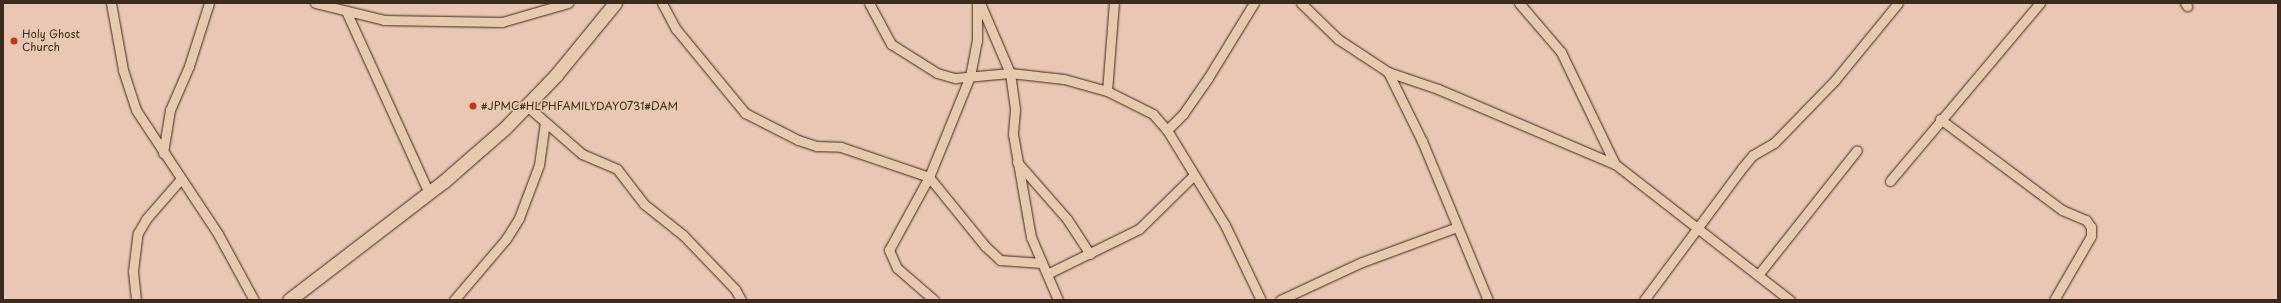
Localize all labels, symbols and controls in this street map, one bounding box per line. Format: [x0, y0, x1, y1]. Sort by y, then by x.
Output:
place label: Holy Ghost Church [22, 28, 80, 54]
marker: Holy Ghost Church [9, 36, 19, 46]
place label: #JPMC#HLPHFAMILYDAY0731#DAM [481, 99, 678, 113]
marker: #JPMC#HLPHFAMILYDAY0731#DAM [468, 101, 478, 111]

